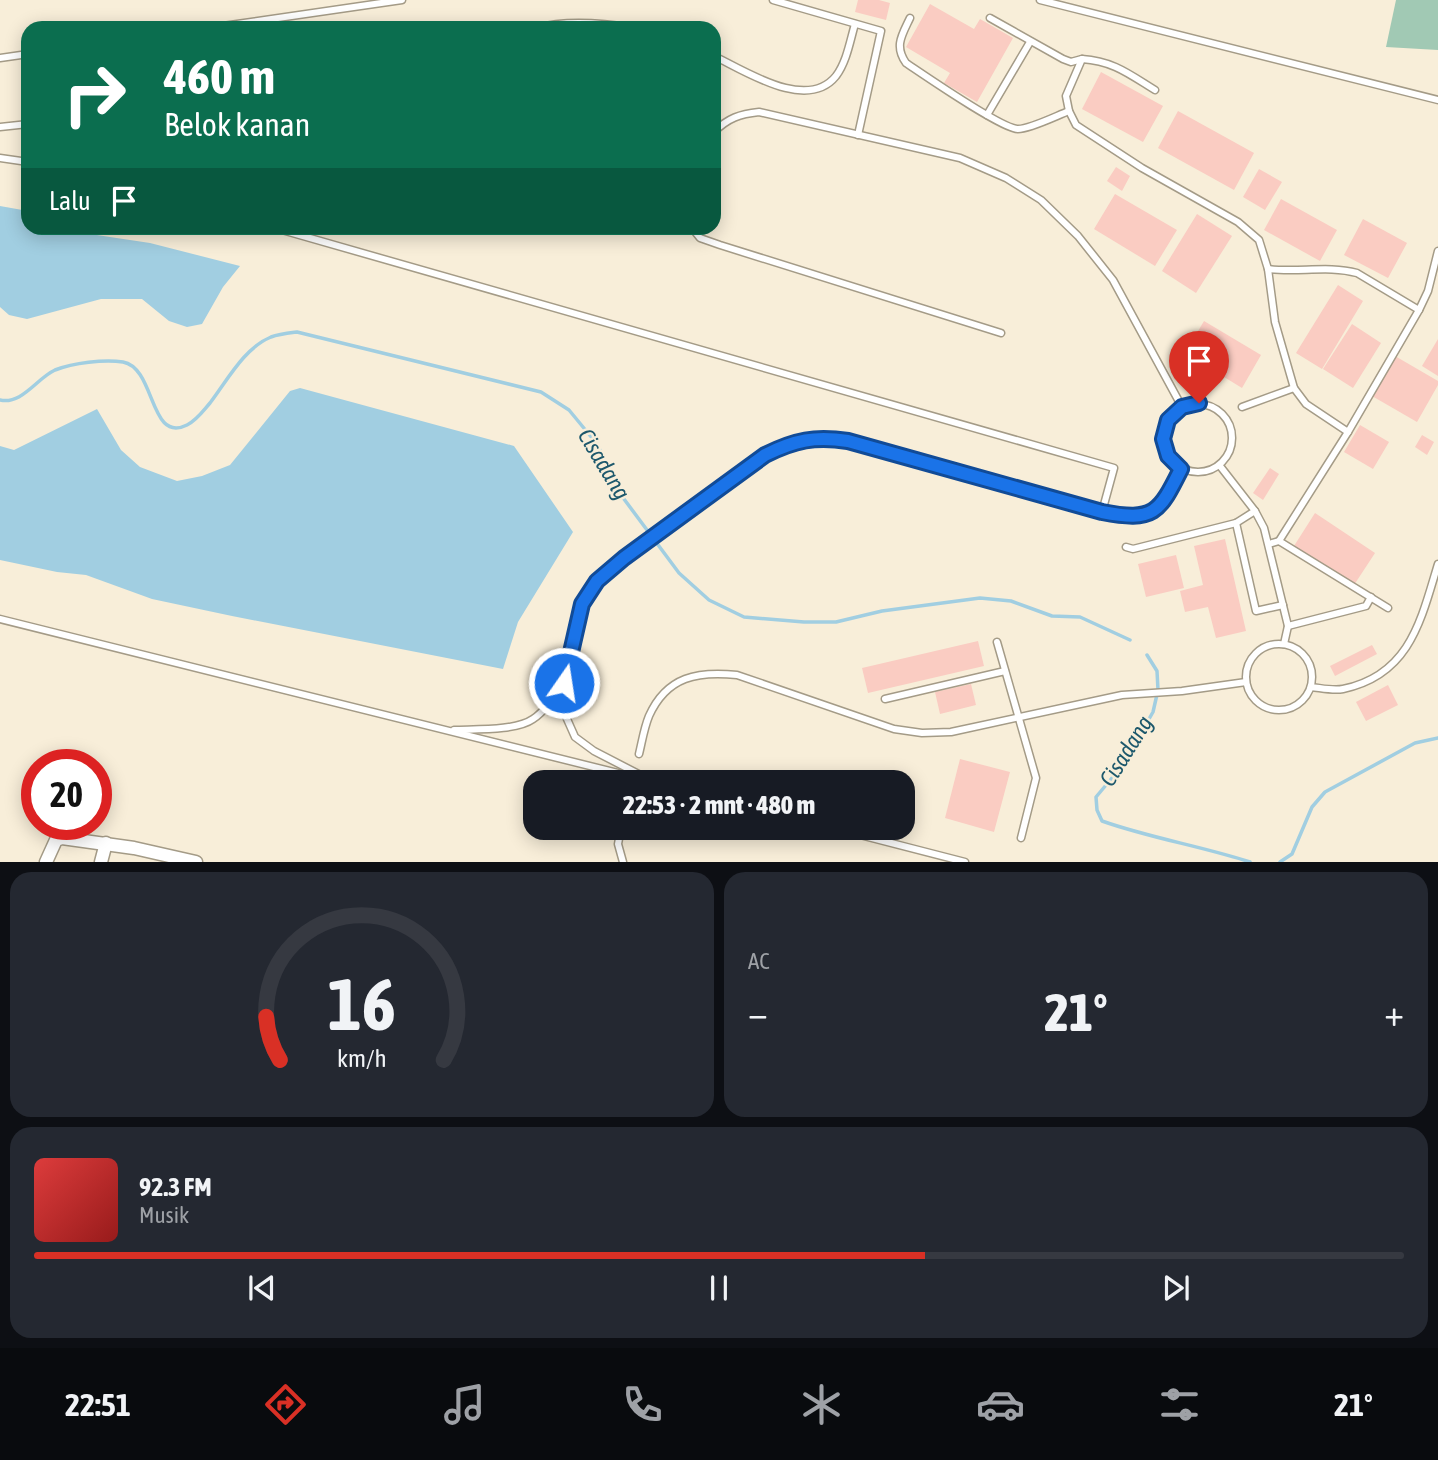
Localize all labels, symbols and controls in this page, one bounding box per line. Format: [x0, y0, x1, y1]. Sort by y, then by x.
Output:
text: 460 m [164, 48, 275, 104]
icon: right [49, 49, 140, 140]
text: Belok kanan [164, 106, 310, 143]
icon: arrive [105, 182, 143, 220]
text: Lalu [49, 186, 91, 216]
pin [1169, 331, 1229, 403]
icon: arrive [1180, 342, 1218, 380]
water label: Cisadang [573, 424, 635, 504]
position arrow [527, 646, 601, 720]
water label: Cisadang [1094, 711, 1158, 791]
speed limit sign: 20 [21, 749, 112, 840]
text: 22:53 · 2 mnt · 480 m [623, 790, 815, 820]
text: AC [748, 948, 770, 974]
text: 16 [328, 963, 396, 1046]
text: 21° [1044, 982, 1108, 1042]
text: − [748, 991, 768, 1034]
text: + [1384, 991, 1404, 1034]
text: km/h [337, 1044, 387, 1072]
text: 92.3 FM [139, 1172, 212, 1202]
text: Musik [139, 1202, 189, 1228]
icon: previous [243, 1269, 281, 1307]
icon: pause [700, 1269, 738, 1307]
icon: next [1157, 1269, 1195, 1307]
icon: directions [261, 1380, 310, 1429]
icon: music [440, 1380, 489, 1429]
icon: phone [618, 1380, 667, 1429]
icon: climate [797, 1380, 846, 1429]
icon: car [976, 1380, 1025, 1429]
icon: filters [1155, 1380, 1204, 1429]
text: 22:51 [65, 1386, 131, 1423]
text: 21° [1334, 1386, 1373, 1423]

